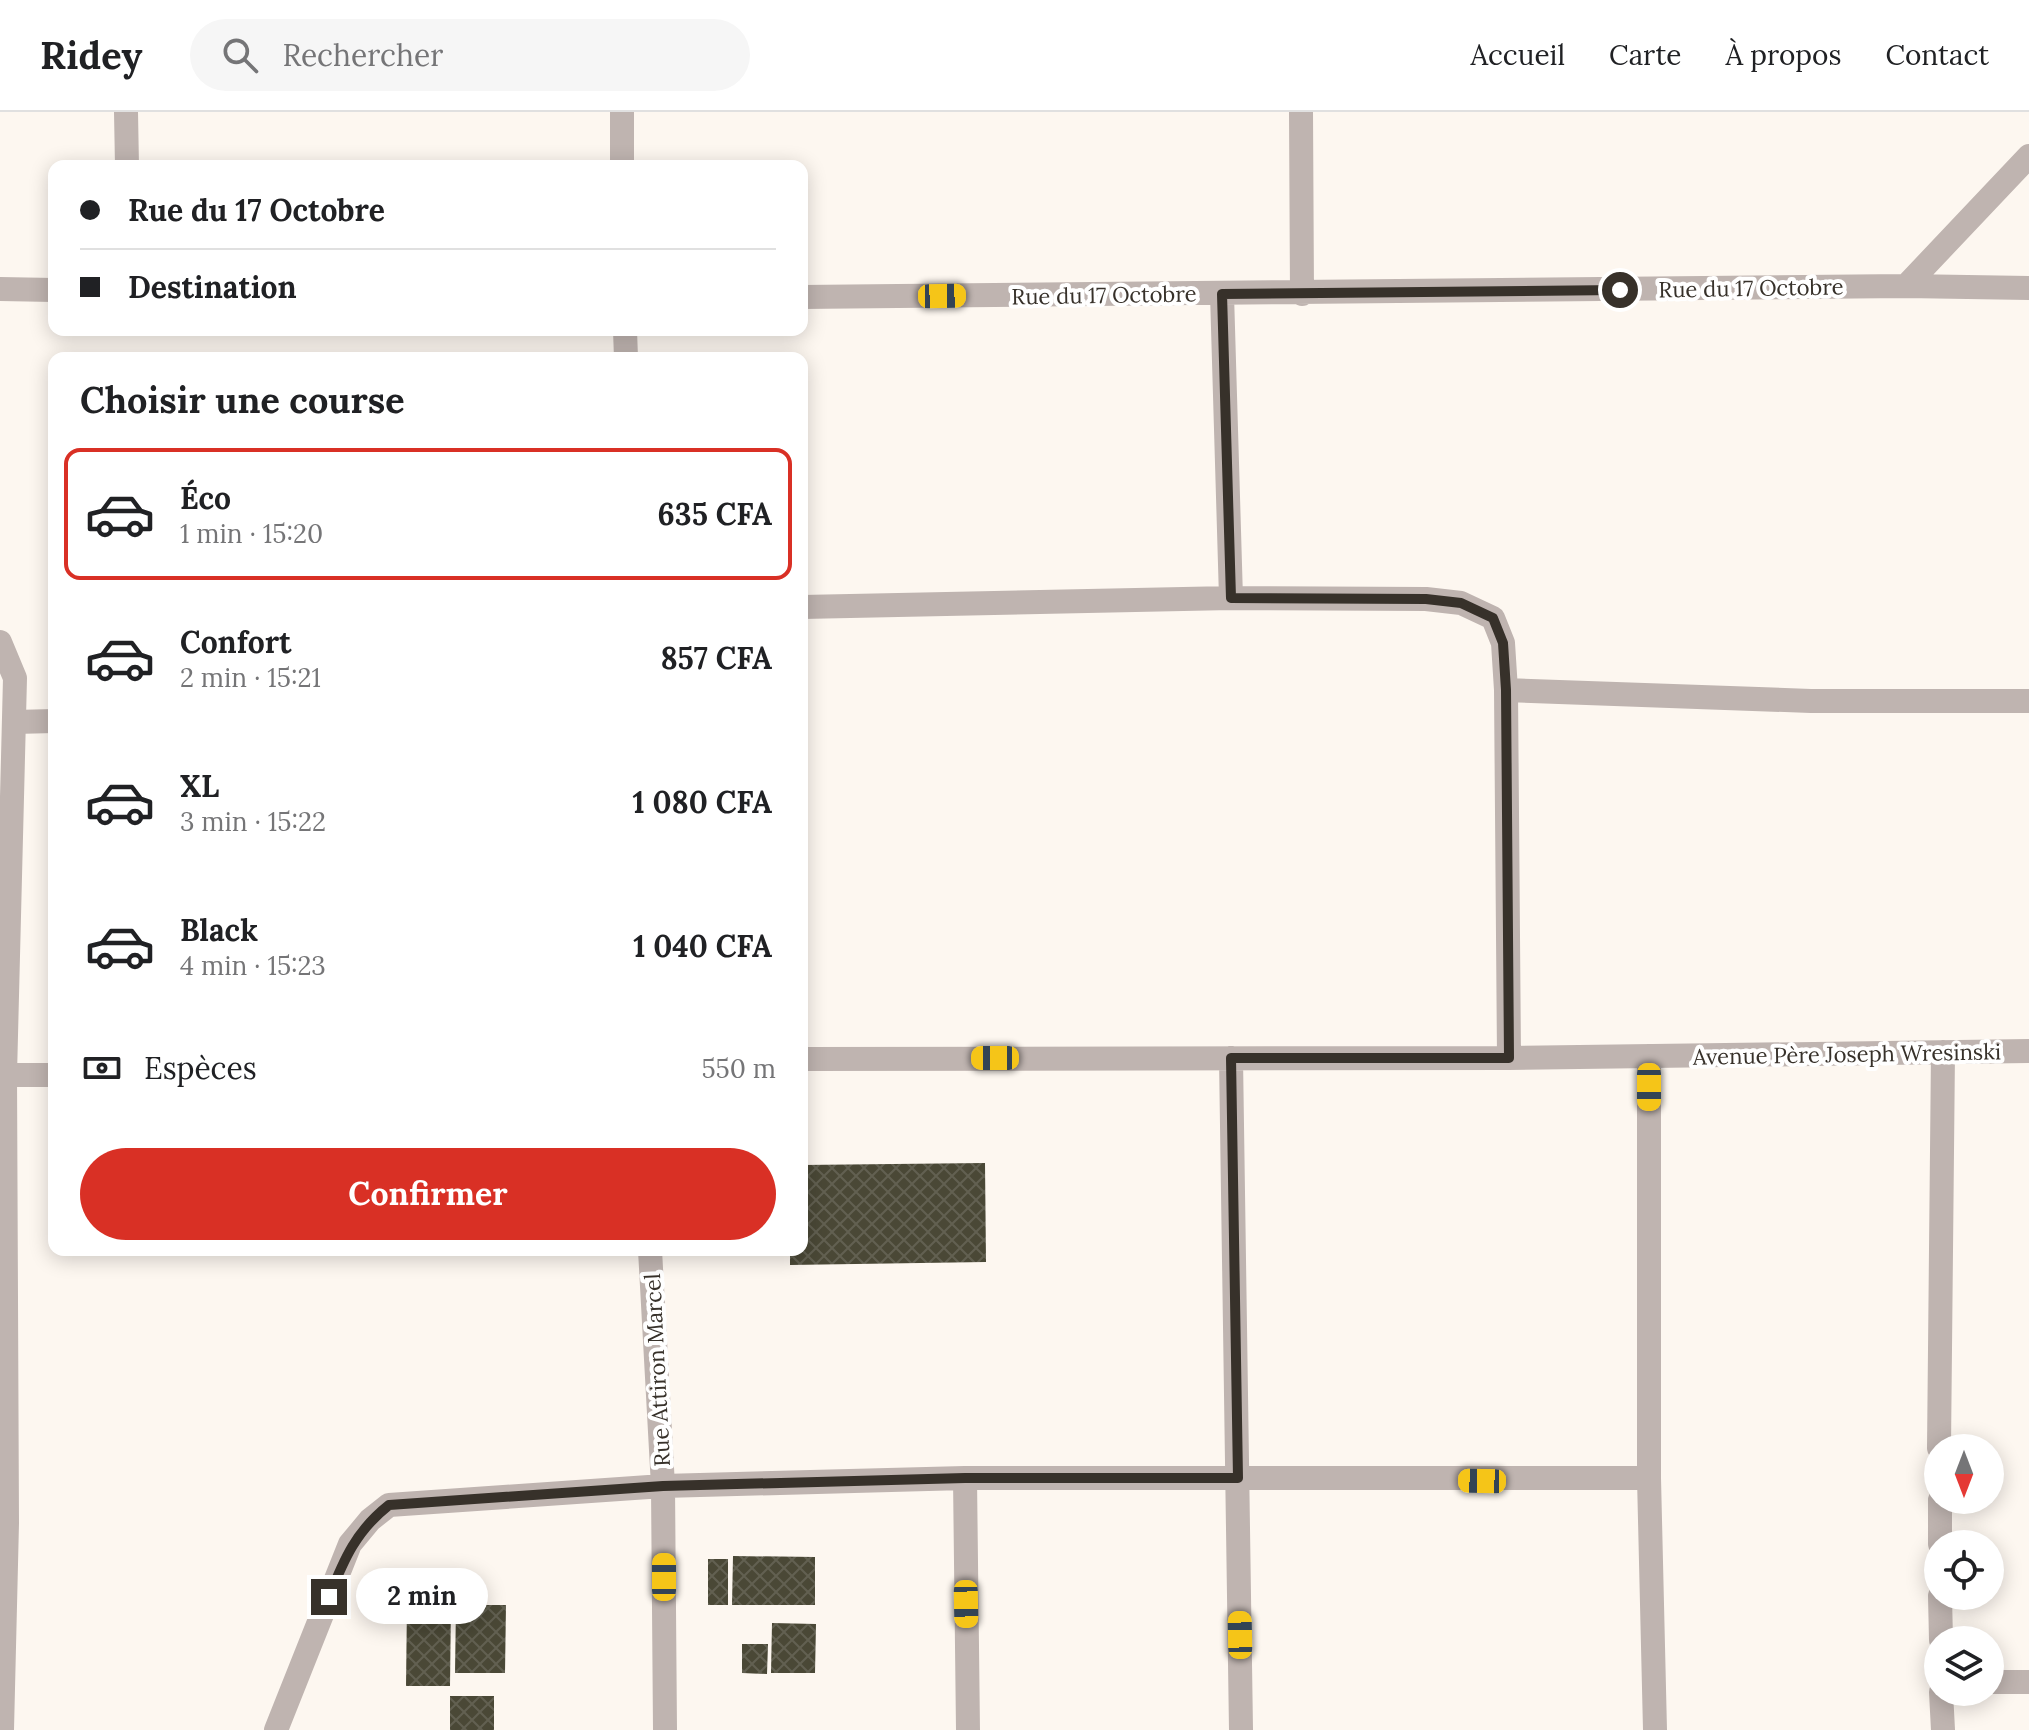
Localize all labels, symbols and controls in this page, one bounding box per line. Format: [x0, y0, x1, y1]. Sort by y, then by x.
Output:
search box [190, 19, 750, 91]
text: Ridey [40, 31, 142, 79]
icon: search [218, 33, 262, 77]
text: Rechercher [282, 36, 443, 74]
text: Accueil [1471, 37, 1565, 73]
text: Carte [1609, 37, 1681, 73]
text: À propos [1725, 37, 1841, 73]
text: Contact [1885, 37, 1989, 73]
text: Rue du 17 Octobre [128, 191, 385, 229]
text: Destination [128, 268, 297, 306]
route start [1602, 272, 1638, 308]
street label: Rue du 17 Octobre [1658, 272, 1844, 304]
street label: Rue du 17 Octobre [1011, 279, 1197, 311]
car [918, 284, 966, 308]
text: Choisir une course [80, 377, 405, 423]
icon: car [84, 478, 156, 550]
text: Éco [180, 479, 231, 517]
text: 635 CFA [658, 495, 772, 533]
text: 1 min · 15:20 [180, 517, 323, 550]
icon: car [84, 622, 156, 694]
text: Confort [180, 623, 291, 661]
text: 857 CFA [660, 639, 772, 677]
text: 2 min · 15:21 [180, 661, 321, 694]
icon: car [84, 766, 156, 838]
text: XL [180, 767, 219, 805]
text: 1 080 CFA [632, 783, 772, 821]
text: 3 min · 15:22 [180, 805, 326, 838]
icon: car [84, 910, 156, 982]
text: Black [180, 911, 258, 949]
text: 1 040 CFA [633, 927, 772, 965]
text: 4 min · 15:23 [180, 949, 326, 982]
street label: Avenue Père Joseph Wresinski [1692, 1037, 2001, 1071]
icon: cash [80, 1046, 124, 1090]
car [971, 1046, 1019, 1070]
text: Espèces [144, 1049, 257, 1087]
text: 550 m [701, 1052, 776, 1085]
car [1637, 1063, 1661, 1111]
button: Confirmer [80, 1148, 776, 1240]
street label: Rue Attiron Marcel [638, 1273, 676, 1467]
north arrow [1924, 1434, 2004, 1514]
map controls [1924, 1434, 2004, 1706]
car [1458, 1469, 1506, 1493]
button: locate [1924, 1530, 2004, 1610]
car [652, 1553, 676, 1601]
callout: 2 min [357, 1569, 489, 1625]
route end [311, 1579, 347, 1615]
text: 2 min [387, 1579, 457, 1612]
car [954, 1580, 978, 1628]
car [1228, 1611, 1252, 1659]
button: layers [1924, 1626, 2004, 1706]

